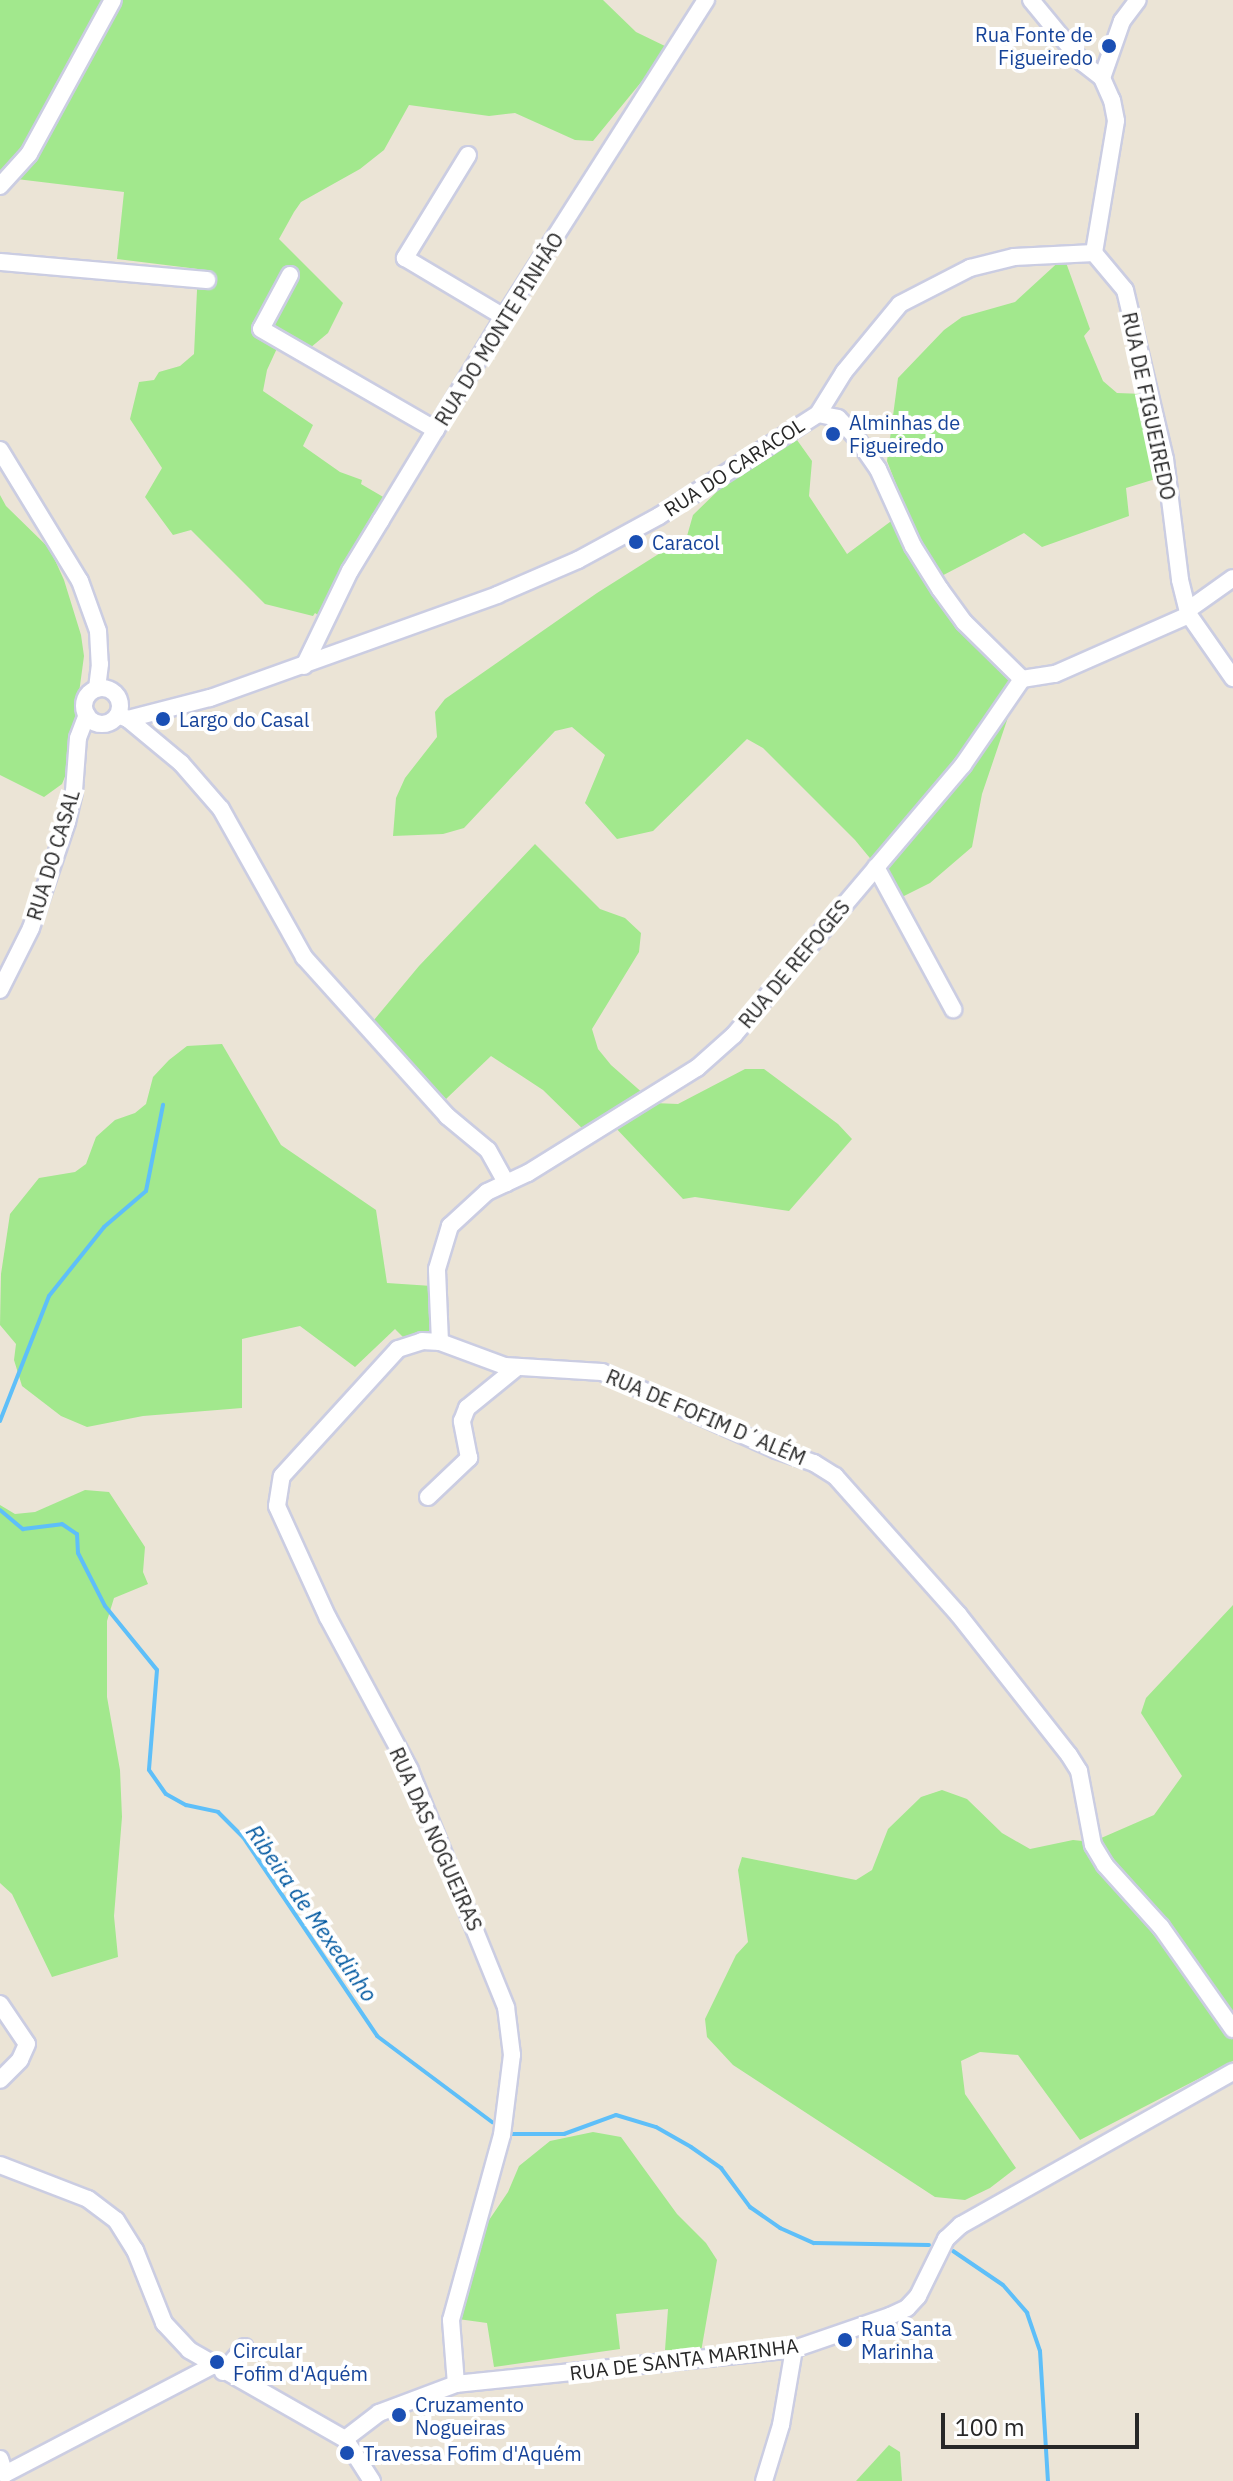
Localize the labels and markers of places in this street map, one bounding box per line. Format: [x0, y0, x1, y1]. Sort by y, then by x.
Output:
place label: Rua Fonte de Figueiredo [975, 22, 1093, 69]
marker: Rua Fonte de Figueiredo [1100, 37, 1118, 55]
place label: Alminhas de Figueiredo [849, 410, 960, 457]
marker: Alminhas de Figueiredo [824, 425, 842, 443]
place label: Caracol [652, 530, 720, 554]
marker: Caracol [627, 533, 645, 551]
place label: Largo do Casal [179, 707, 309, 731]
marker: Largo do Casal [154, 710, 172, 728]
place label: Rua Santa Marinha [861, 2316, 952, 2363]
marker: Rua Santa Marinha [836, 2331, 854, 2349]
place label: Circular Fofim d'Aquém [233, 2338, 368, 2385]
marker: Circular Fofim d'Aquém [208, 2353, 226, 2371]
place label: Cruzamento Nogueiras [415, 2392, 524, 2439]
marker: Cruzamento Nogueiras [390, 2406, 408, 2424]
place label: Travessa Fofim d'Aquém [363, 2441, 582, 2465]
marker: Travessa Fofim d'Aquém [338, 2444, 356, 2462]

